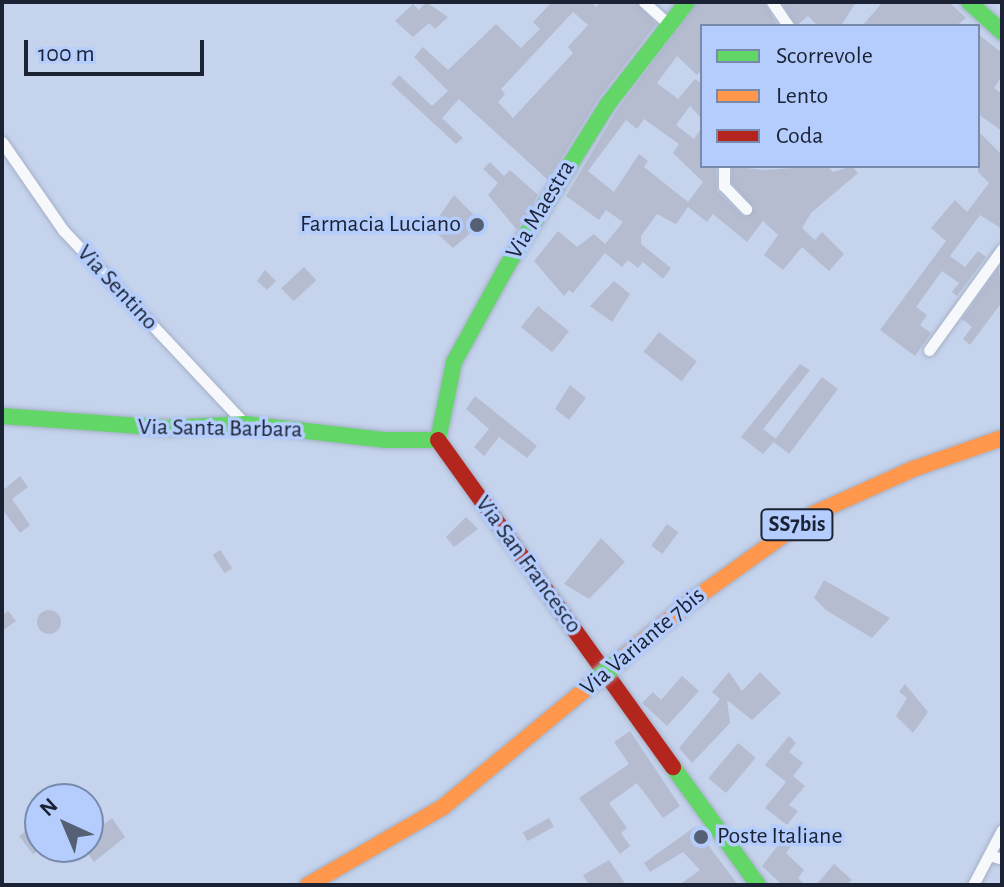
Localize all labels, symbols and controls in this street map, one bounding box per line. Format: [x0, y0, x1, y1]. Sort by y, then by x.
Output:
scale bar [28, 24, 208, 74]
legend [700, 24, 980, 168]
text: 100 m [38, 42, 95, 66]
text: Scorrevole [776, 44, 873, 68]
text: Lento [776, 84, 828, 108]
text: Coda [776, 124, 823, 148]
street label: Via Maestra [500, 155, 582, 265]
place label: Farmacia Luciano [300, 211, 461, 239]
marker: Farmacia Luciano [468, 216, 486, 234]
street label: Via Sentino [70, 239, 164, 337]
street label: Via Santa Barbara [138, 413, 302, 445]
street label: Via San Francesco [468, 491, 588, 639]
road number: SS7bis [759, 507, 835, 543]
street label: Via Variante 7bis [575, 582, 711, 702]
north arrow [24, 783, 104, 863]
text: N [36, 794, 62, 820]
place label: Poste Italiane [717, 823, 842, 851]
marker: Poste Italiane [692, 828, 710, 846]

